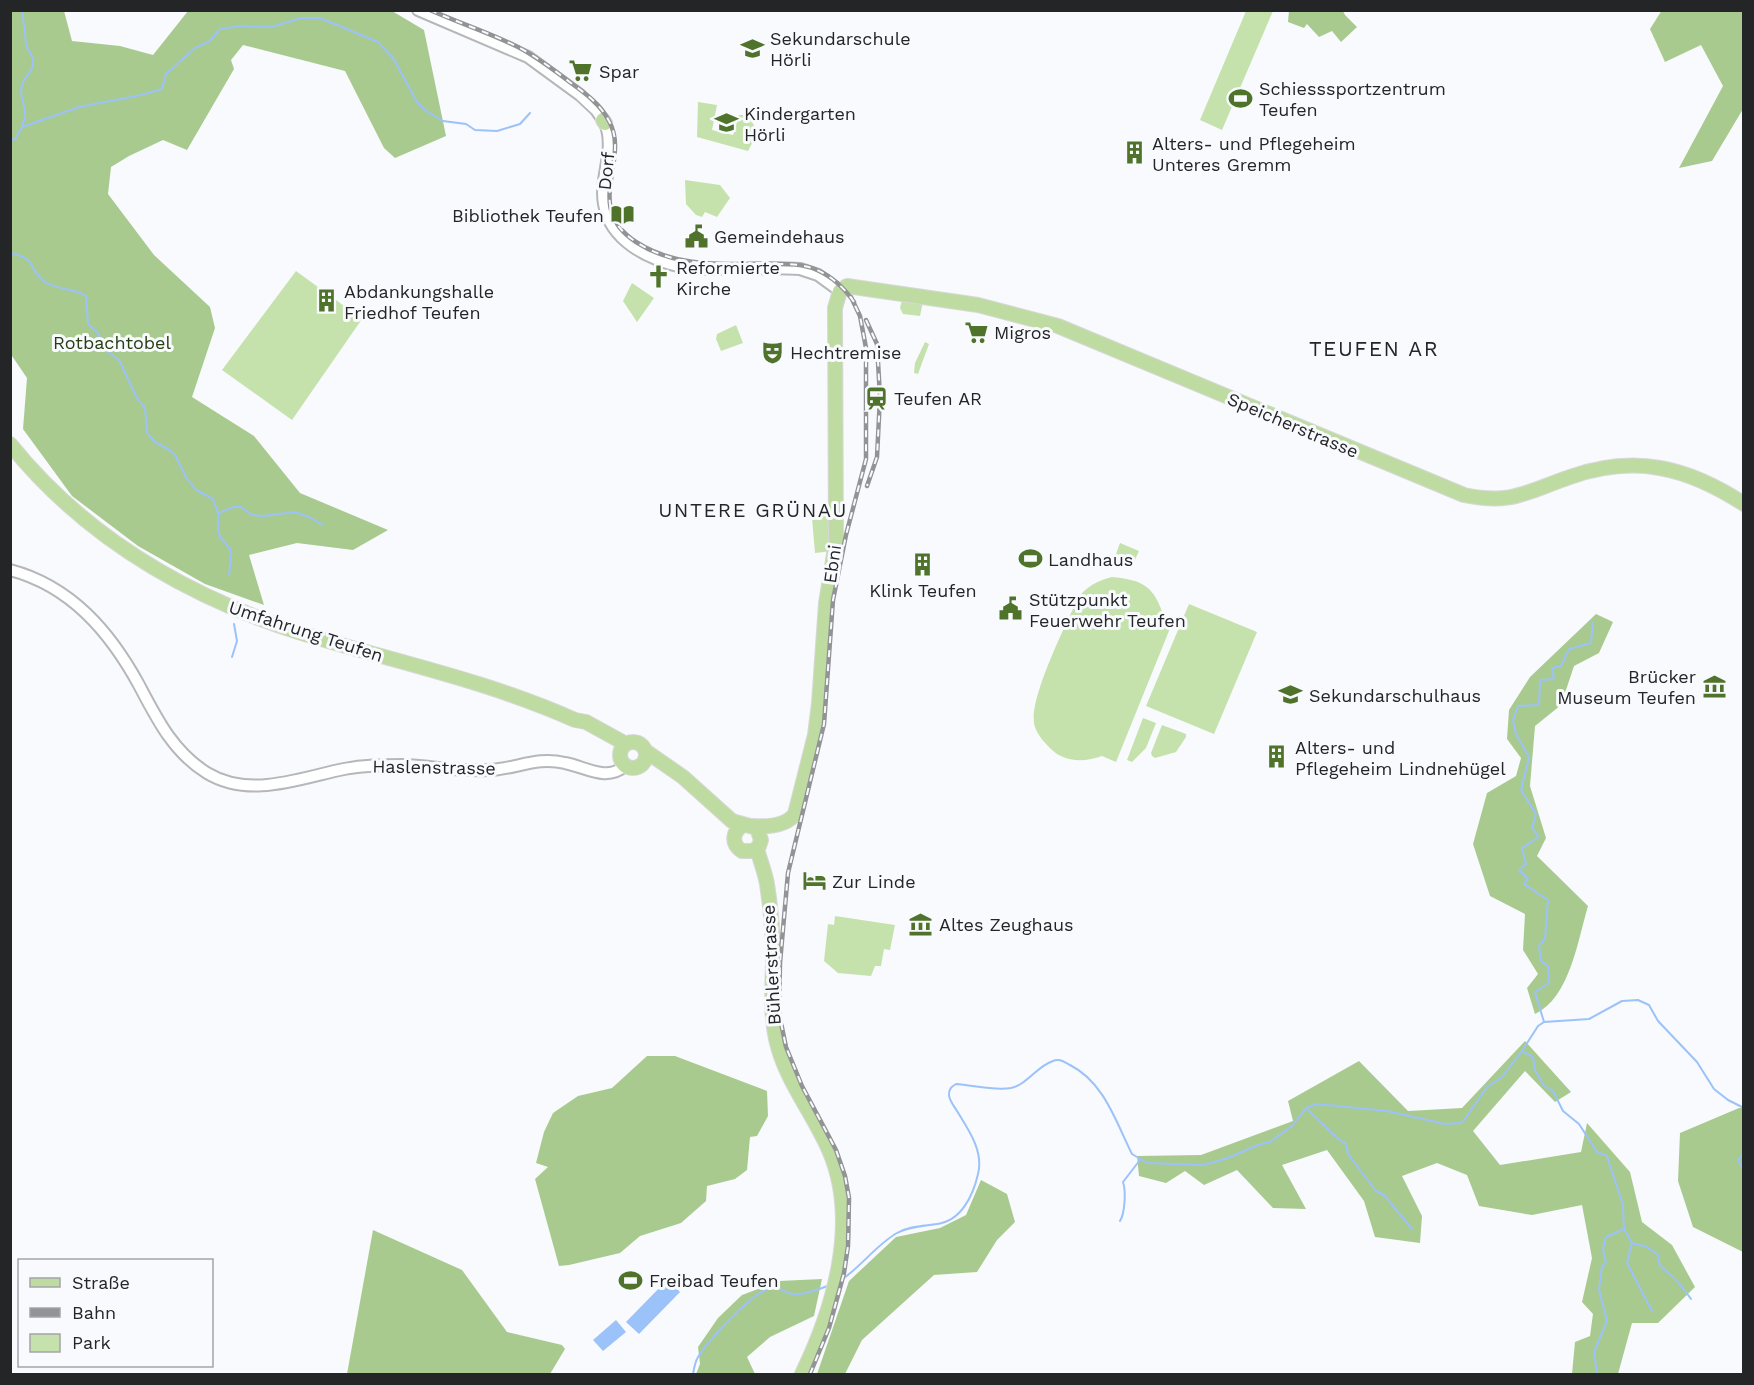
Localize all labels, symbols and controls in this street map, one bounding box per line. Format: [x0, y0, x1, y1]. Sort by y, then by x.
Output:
place label: Sekundarschule Hörli [770, 28, 911, 70]
school or university icon: Sekundarschule Hörli [739, 35, 765, 61]
supermarket icon: Spar [568, 58, 594, 84]
place label: Spar [599, 61, 639, 82]
place label: Schiesssportzentrum Teufen [1259, 78, 1446, 120]
sports icon: Schiesssportzentrum Teufen [1228, 85, 1254, 111]
place label: Kindergarten Hörli [744, 103, 856, 145]
school or university icon: Kindergarten Hörli [713, 110, 739, 136]
place label: Alters- und Pflegeheim Unteres Gremm [1152, 133, 1356, 175]
building icon: Alters- und Pflegeheim Unteres Gremm [1121, 140, 1147, 166]
street label: Dorf [594, 151, 618, 191]
library icon: Bibliothek Teufen [609, 202, 635, 228]
place label: Bibliothek Teufen [452, 205, 604, 226]
public building icon: Gemeindehaus [683, 223, 709, 249]
place label: Gemeindehaus [714, 226, 844, 247]
place label: Reformierte Kirche [676, 257, 780, 299]
church icon: Reformierte Kirche [645, 264, 671, 290]
place label: Abdankungshalle Friedhof Teufen [344, 281, 494, 323]
building icon: Abdankungshalle Friedhof Teufen [313, 288, 339, 314]
supermarket icon: Migros [963, 319, 989, 345]
place label: Migros [994, 322, 1051, 343]
park label: Rotbachtobel [53, 332, 171, 353]
district label: TEUFEN AR [1309, 336, 1439, 361]
theatre icon: Hechtremise [759, 339, 785, 365]
place label: Hechtremise [790, 342, 901, 363]
station icon: Teufen AR [863, 385, 889, 411]
place label: Teufen AR [894, 388, 982, 409]
street label: Speicherstrasse [1224, 388, 1362, 462]
district label: UNTERE GRÜNAU [658, 498, 848, 522]
street label: Ebni [819, 543, 845, 585]
sports icon: Landhaus [1017, 546, 1043, 572]
place label: Landhaus [1048, 549, 1133, 570]
building icon: Klink Teufen [910, 551, 936, 577]
place label: Klink Teufen [869, 580, 977, 601]
place label: Stützpunkt Feuerwehr Teufen [1029, 589, 1186, 631]
street label: Umfahrung Teufen [226, 596, 386, 666]
public building icon: Stützpunkt Feuerwehr Teufen [998, 596, 1024, 622]
place label: Brücker Museum Teufen [1557, 666, 1696, 708]
museum icon: Brücker Museum Teufen [1701, 673, 1727, 699]
school or university icon: Sekundarschulhaus [1278, 682, 1304, 708]
place label: Sekundarschulhaus [1309, 685, 1481, 706]
place label: Alters- und Pflegeheim Lindnehügel [1295, 737, 1506, 779]
building icon: Alters- und Pflegeheim Lindnehügel [1264, 744, 1290, 770]
street label: Haslenstrasse [372, 755, 496, 779]
hotel icon: Zur Linde [801, 868, 827, 894]
place label: Zur Linde [832, 871, 916, 892]
street label: Bühlerstrasse [757, 904, 785, 1026]
museum icon: Altes Zeughaus [908, 911, 934, 937]
place label: Altes Zeughaus [939, 914, 1073, 935]
legend [18, 1259, 213, 1367]
sports icon: Freibad Teufen [618, 1267, 644, 1293]
place label: Freibad Teufen [649, 1270, 779, 1291]
text: Straße [72, 1272, 130, 1293]
text: Bahn [72, 1302, 116, 1323]
text: Park [72, 1332, 111, 1353]

